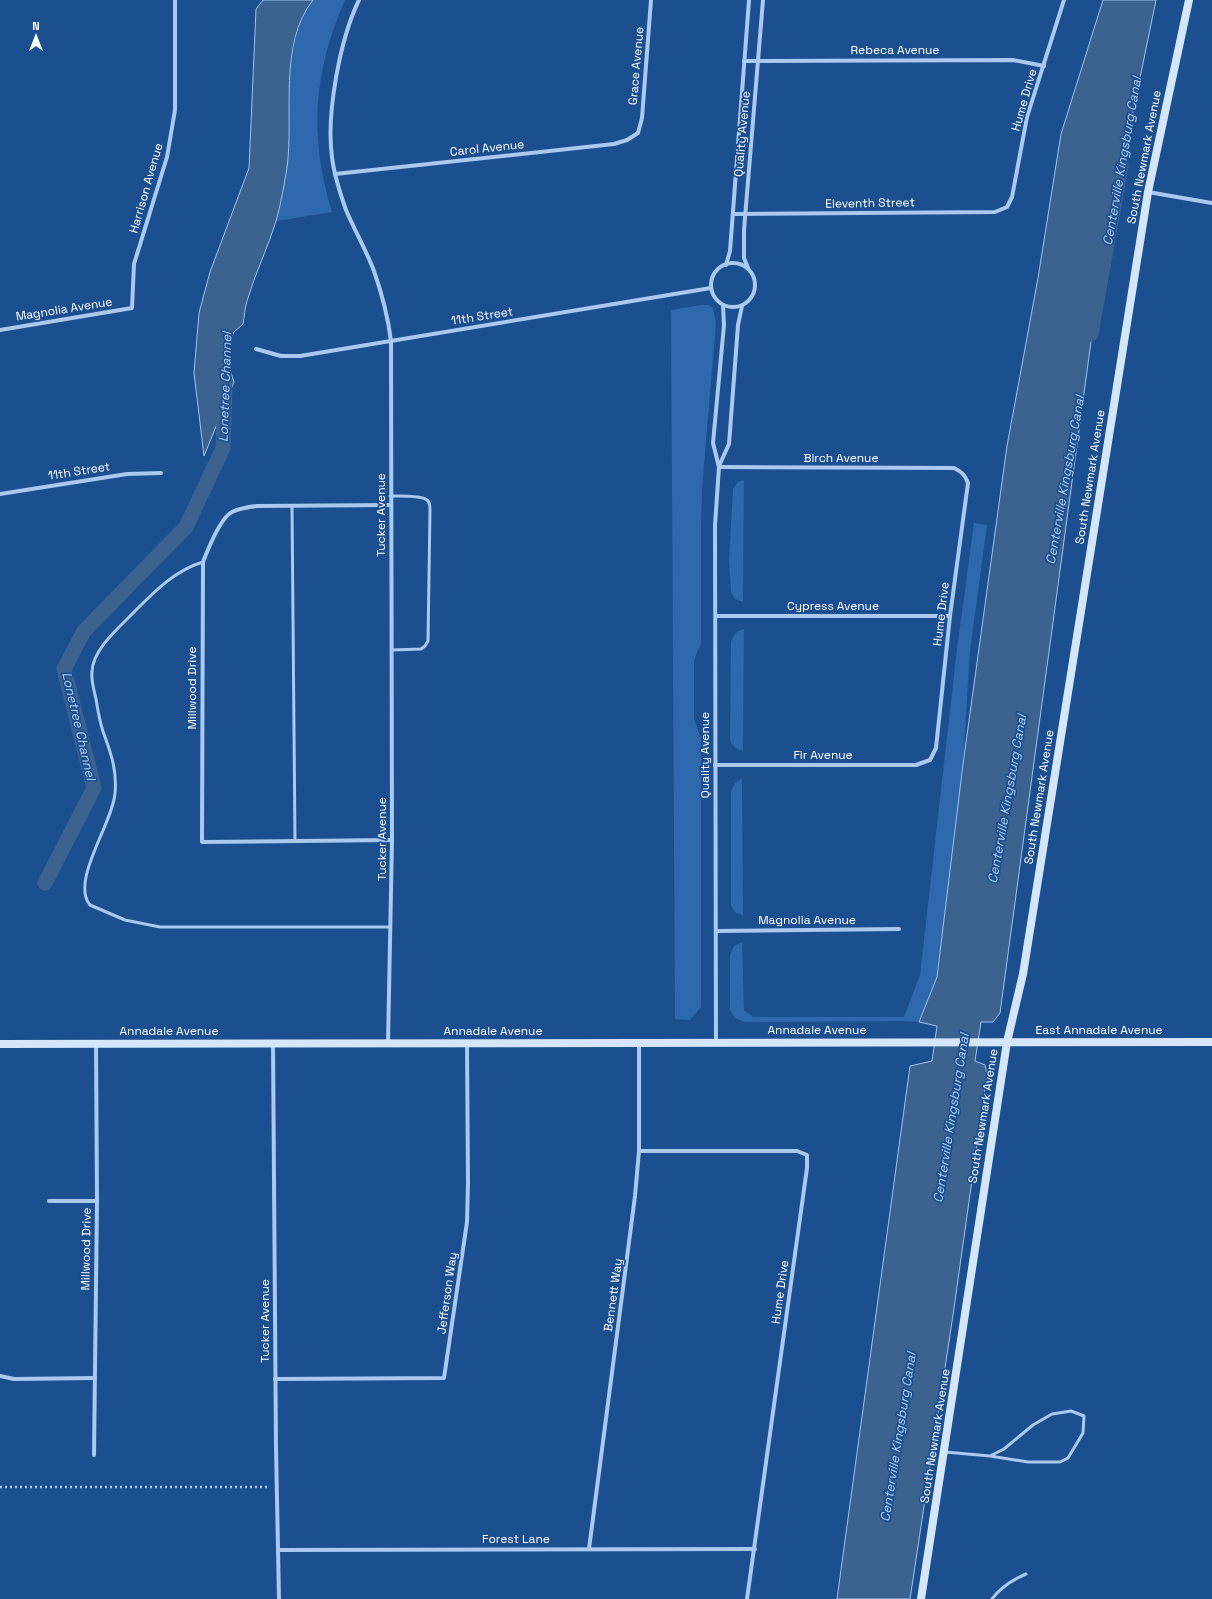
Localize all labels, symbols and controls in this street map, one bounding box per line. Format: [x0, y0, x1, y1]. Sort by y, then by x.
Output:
north arrow [16, 16, 56, 56]
text: N [32, 19, 40, 33]
street label: Grace Avenue [625, 26, 647, 106]
street label: Rebeca Avenue [851, 42, 939, 58]
street label: Hume Drive [1007, 67, 1041, 133]
water label: Centerville Kingsburg Canal [1099, 73, 1146, 247]
street label: South Newmark Avenue [1123, 89, 1165, 225]
street label: Quality Avenue [730, 90, 754, 178]
street label: Carol Avenue [449, 136, 525, 160]
street label: Harrison Avenue [125, 141, 167, 235]
street label: Eleventh Street [825, 194, 915, 212]
street label: Magnolia Avenue [15, 293, 113, 325]
street label: 11th Street [450, 303, 514, 329]
water label: Lonetree Channel [215, 330, 235, 443]
water label: Centerville Kingsburg Canal [1042, 392, 1089, 566]
street label: South Newmark Avenue [1071, 409, 1109, 545]
street label: Birch Avenue [803, 450, 879, 466]
street label: 11th Street [47, 458, 111, 484]
street label: Tucker Avenue [373, 473, 389, 557]
street label: Hume Drive [929, 581, 953, 647]
street label: Cypress Avenue [787, 598, 879, 614]
street label: Millwood Drive [184, 646, 200, 730]
water label: Lonetree Channel [58, 670, 100, 784]
water label: Centerville Kingsburg Canal [984, 711, 1031, 885]
street label: Quality Avenue [697, 712, 713, 798]
street label: South Newmark Avenue [1020, 729, 1058, 865]
street label: Fir Avenue [793, 747, 853, 763]
street label: Tucker Avenue [374, 797, 390, 881]
street label: Magnolia Avenue [758, 912, 856, 928]
street label: Annadale Avenue [768, 1022, 867, 1038]
street label: East Annadale Avenue [1035, 1022, 1163, 1038]
street label: Annadale Avenue [120, 1023, 219, 1039]
street label: Annadale Avenue [444, 1023, 543, 1039]
water label: Centerville Kingsburg Canal [929, 1030, 973, 1204]
street label: South Newmark Avenue [964, 1048, 1002, 1184]
street label: Millwood Drive [77, 1207, 95, 1291]
street label: Jefferson Way [433, 1251, 461, 1335]
street label: Bennett Way [600, 1257, 626, 1333]
street label: Hume Drive [768, 1259, 792, 1325]
street label: Tucker Avenue [257, 1279, 273, 1363]
water label: Centerville Kingsburg Canal [876, 1349, 920, 1523]
street label: South Newmark Avenue [916, 1368, 954, 1504]
street label: Forest Lane [482, 1531, 550, 1547]

